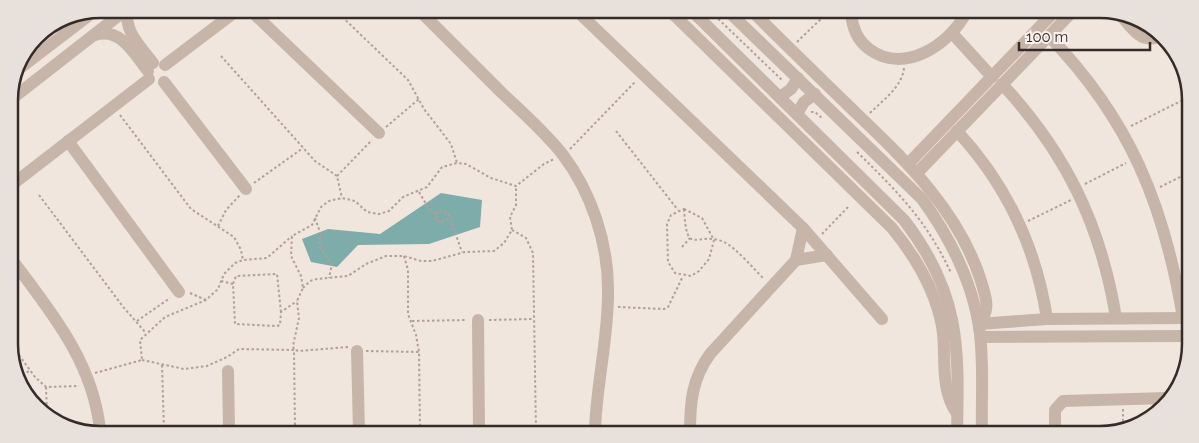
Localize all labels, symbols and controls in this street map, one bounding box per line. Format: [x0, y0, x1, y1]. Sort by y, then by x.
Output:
scale bar [1019, 20, 1150, 52]
text: 100 m [1026, 28, 1068, 46]

